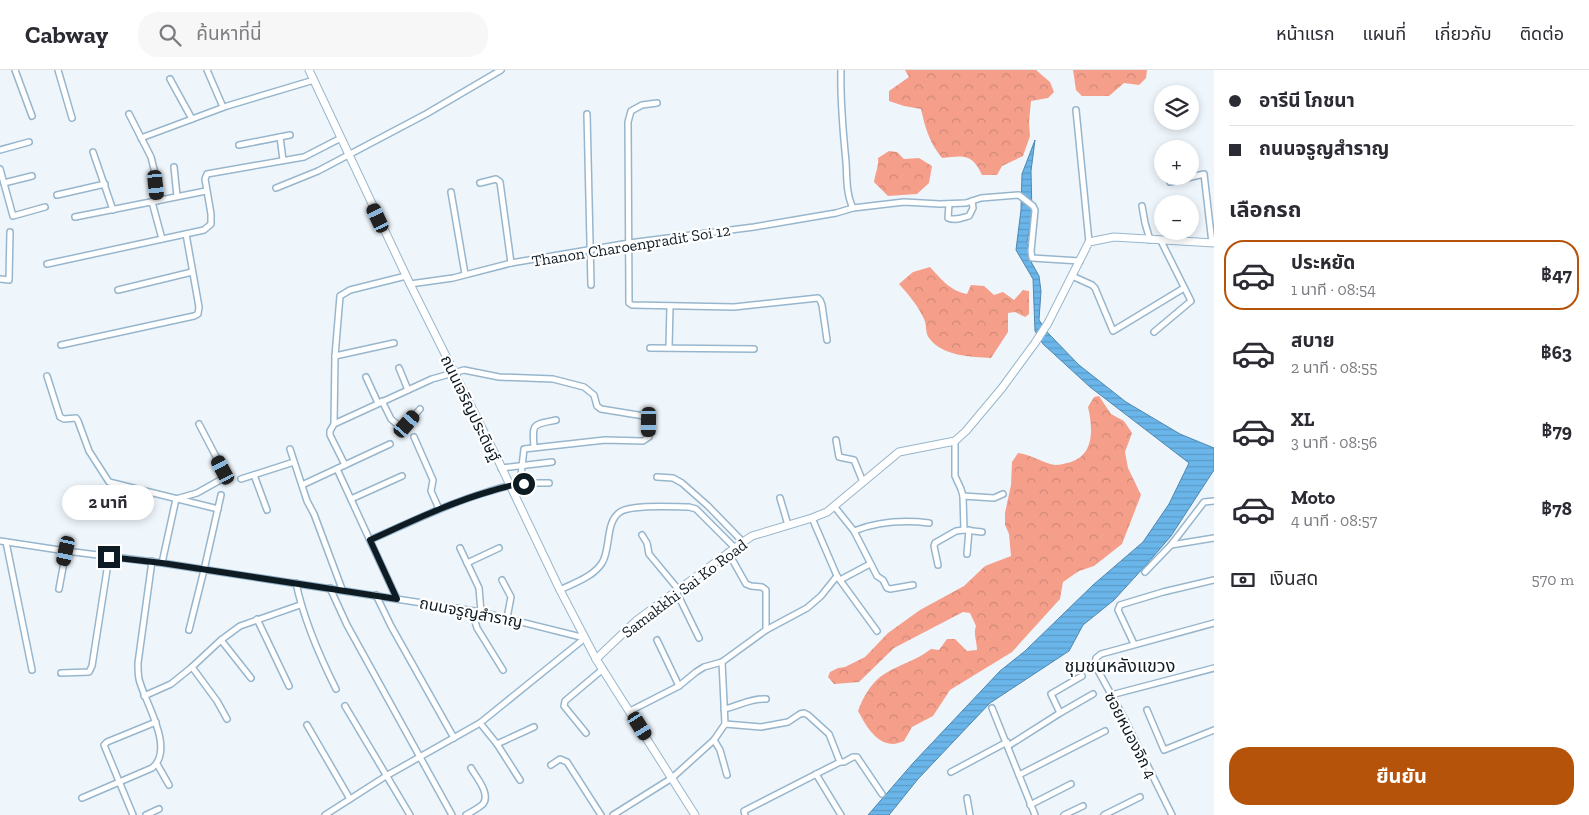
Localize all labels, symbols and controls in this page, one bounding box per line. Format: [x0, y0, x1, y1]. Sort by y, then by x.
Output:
search box [138, 12, 488, 57]
text: Cabway [25, 20, 108, 49]
icon: search [156, 21, 184, 49]
text: ค้นหาที่นี่ [196, 22, 262, 45]
text: หน้าแรก [1276, 23, 1334, 45]
text: แผนที่ [1362, 23, 1406, 45]
text: เกี่ยวกับ [1434, 23, 1492, 45]
text: ติดต่อ [1520, 23, 1564, 45]
map controls [1154, 85, 1199, 240]
button: layers [1154, 85, 1199, 130]
text: อารีนี โภชนา [1259, 89, 1355, 112]
text: ถนนจรูญสำราญ [1259, 137, 1389, 160]
button: + [1154, 140, 1199, 185]
car [146, 169, 165, 201]
button: − [1154, 195, 1199, 240]
text: เลือกรถ [1229, 196, 1302, 223]
car [364, 201, 391, 235]
street label: Thanon Charoenpradit Soi 12 [530, 220, 732, 271]
text: ประหยัด [1291, 251, 1355, 274]
icon: car [1231, 253, 1276, 298]
text: ฿47 [1541, 263, 1572, 286]
text: 1 นาที · 08:54 [1291, 280, 1376, 299]
text: สบาย [1291, 329, 1335, 352]
icon: car [1231, 331, 1276, 376]
text: ฿63 [1541, 341, 1572, 364]
street label: ถนนเจริญประดิษฐ์ [437, 352, 505, 465]
text: 2 นาที · 08:55 [1291, 358, 1377, 377]
car [641, 407, 656, 437]
car [391, 408, 422, 440]
text: XL [1291, 408, 1314, 431]
icon: car [1231, 409, 1276, 454]
text: ฿79 [1541, 419, 1572, 442]
text: 3 นาที · 08:56 [1291, 433, 1377, 452]
car [209, 453, 236, 487]
route start [513, 473, 535, 495]
callout: 2 นาที [63, 484, 155, 520]
text: Moto [1291, 486, 1335, 509]
icon: car [1231, 487, 1276, 532]
text: 2 นาที [88, 493, 128, 512]
text: ฿78 [1541, 497, 1572, 520]
text: 4 นาที · 08:57 [1291, 511, 1377, 530]
car [55, 535, 76, 567]
street label: Samakkhi Sai Ko Road [618, 535, 751, 642]
route end [98, 546, 120, 568]
icon: cash [1229, 566, 1257, 594]
text: เงินสด [1269, 567, 1318, 590]
text: 570 m [1532, 570, 1574, 589]
street label: ถนนจรูญสำราญ [418, 593, 524, 632]
district label: ชุมชนหลังแขวง [1065, 655, 1175, 677]
street label: ซอยหนองจิก 4 [1101, 689, 1161, 782]
car [625, 709, 654, 743]
button: ยืนยัน [1229, 747, 1574, 805]

